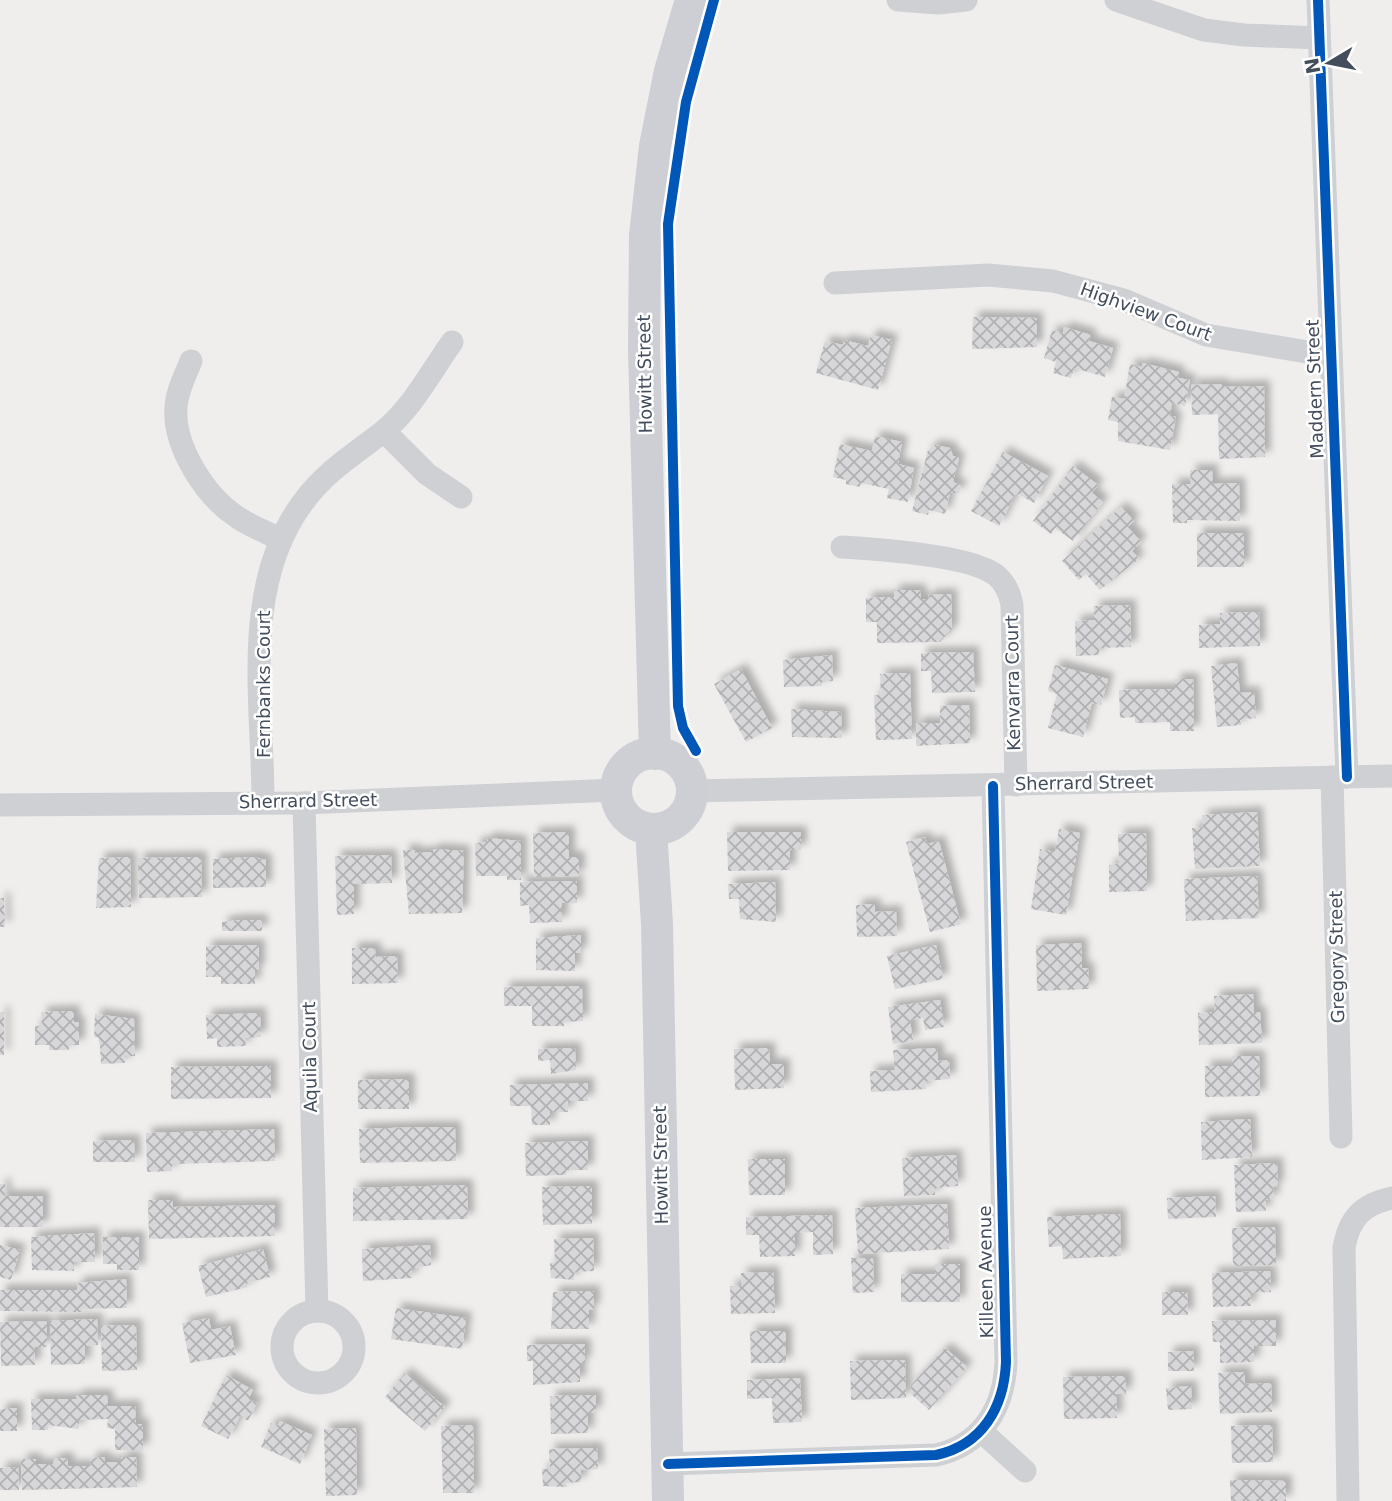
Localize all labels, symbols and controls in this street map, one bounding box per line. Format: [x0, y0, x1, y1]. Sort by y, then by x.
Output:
north arrow [1294, 28, 1364, 98]
text: N [1300, 56, 1324, 76]
street label: Highview Court [1078, 278, 1215, 345]
street label: Howitt Street [633, 314, 656, 434]
street label: Maddern Street [1302, 319, 1327, 459]
street label: Fernbanks Court [253, 610, 274, 758]
street label: Kenvarra Court [1001, 615, 1024, 751]
street label: Sherrard Street [1015, 771, 1153, 794]
street label: Sherrard Street [239, 789, 377, 812]
street label: Gregory Street [1325, 890, 1348, 1024]
street label: Aquila Court [298, 1001, 321, 1113]
street label: Howitt Street [649, 1105, 672, 1225]
street label: Killeen Avenue [974, 1205, 997, 1339]

